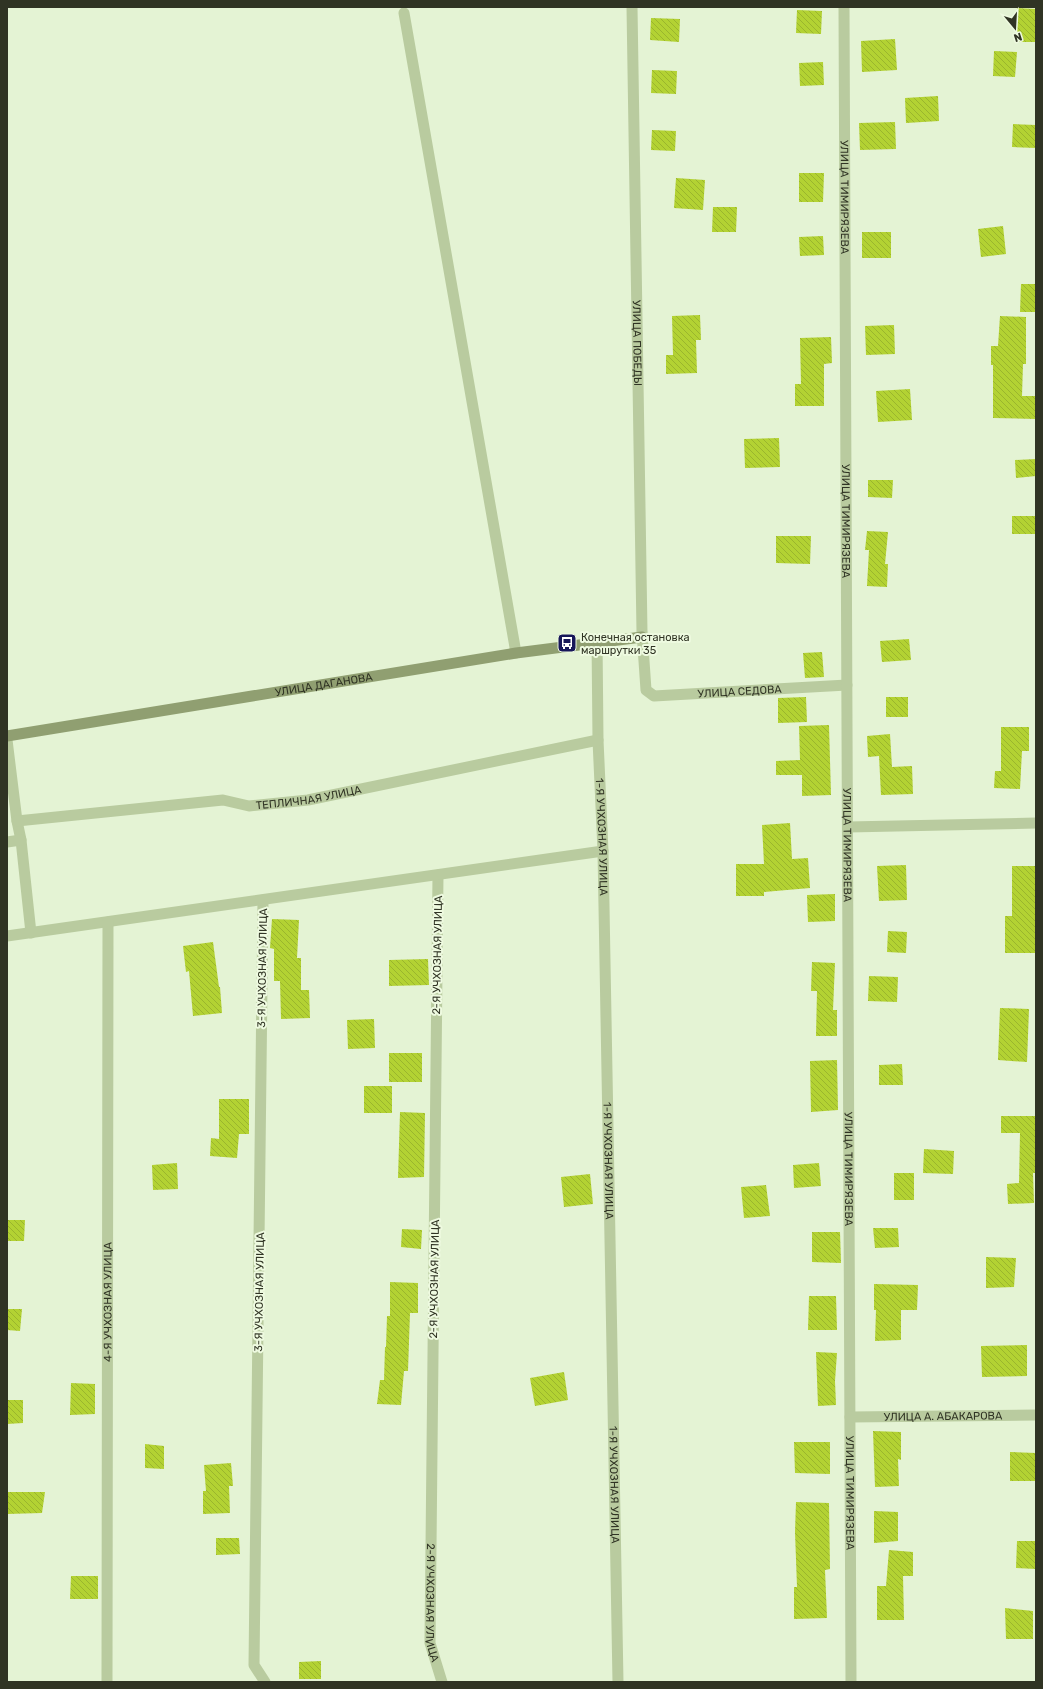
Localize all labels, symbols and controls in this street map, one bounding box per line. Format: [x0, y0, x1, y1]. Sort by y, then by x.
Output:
north arrow [995, 8, 1035, 48]
text: N [1012, 30, 1024, 44]
street label: УЛИЦА ТИМИРЯЗЕВА [838, 140, 851, 255]
street label: УЛИЦА ПОБЕДЫ [630, 300, 644, 386]
street label: УЛИЦА ТИМИРЯЗЕВА [839, 464, 852, 579]
place label: Конечная остановка маршрутки 35 [581, 631, 690, 657]
bus stop icon: Конечная остановка маршрутки 35 [556, 632, 578, 654]
street label: УЛИЦА ДАГАНОВА [274, 670, 374, 699]
street label: УЛИЦА СЕДОВА [697, 683, 783, 701]
street label: 1-Я УЧХОЗНАЯ УЛИЦА [593, 778, 610, 896]
street label: ТЕПЛИЧНАЯ УЛИЦА [255, 783, 363, 812]
street label: УЛИЦА ТИМИРЯЗЕВА [840, 788, 854, 903]
street label: 2-Я УЧХОЗНАЯ УЛИЦА [430, 895, 445, 1015]
street label: 3-Я УЧХОЗНАЯ УЛИЦА [255, 908, 270, 1028]
street label: 1-Я УЧХОЗНАЯ УЛИЦА [601, 1102, 616, 1220]
street label: УЛИЦА ТИМИРЯЗЕВА [842, 1112, 855, 1227]
street label: 2-Я УЧХОЗНАЯ УЛИЦА [427, 1219, 442, 1339]
street label: 3-Я УЧХОЗНАЯ УЛИЦА [252, 1232, 267, 1352]
street label: 4-Я УЧХОЗНАЯ УЛИЦА [101, 1241, 115, 1362]
street label: УЛИЦА А. АБАКАРОВА [884, 1409, 1003, 1424]
street label: 1-Я УЧХОЗНАЯ УЛИЦА [606, 1426, 622, 1544]
street label: УЛИЦА ТИМИРЯЗЕВА [843, 1436, 856, 1551]
street label: 2-Я УЧХОЗНАЯ УЛИЦА [422, 1543, 442, 1664]

